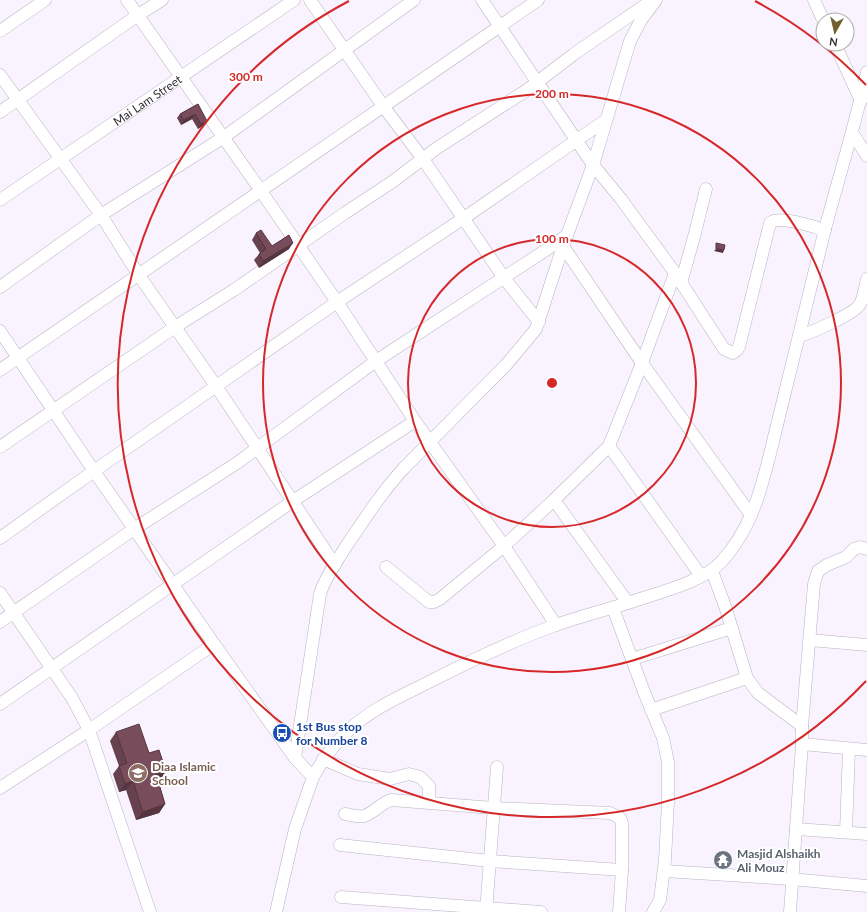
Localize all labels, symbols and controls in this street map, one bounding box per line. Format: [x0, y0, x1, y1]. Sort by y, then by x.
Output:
north arrow [815, 12, 855, 52]
text: N [828, 35, 839, 49]
text: 300 m [229, 69, 263, 84]
street label: Mai Lam Street [110, 71, 185, 128]
text: 200 m [535, 86, 569, 101]
text: 100 m [535, 231, 569, 246]
centre of rings [545, 376, 559, 390]
place label: 1st Bus stop for Number 8 [296, 719, 367, 748]
bus stop icon: 1st Bus stop for Number 8 [271, 722, 293, 744]
place label: Diaa Islamic School [152, 759, 216, 788]
school or university icon: Diaa Islamic School [127, 762, 149, 784]
place label: Masjid Alshaikh Ali Mouz [736, 846, 821, 875]
temple icon: Masjid Alshaikh Ali Mouz [712, 849, 734, 871]

